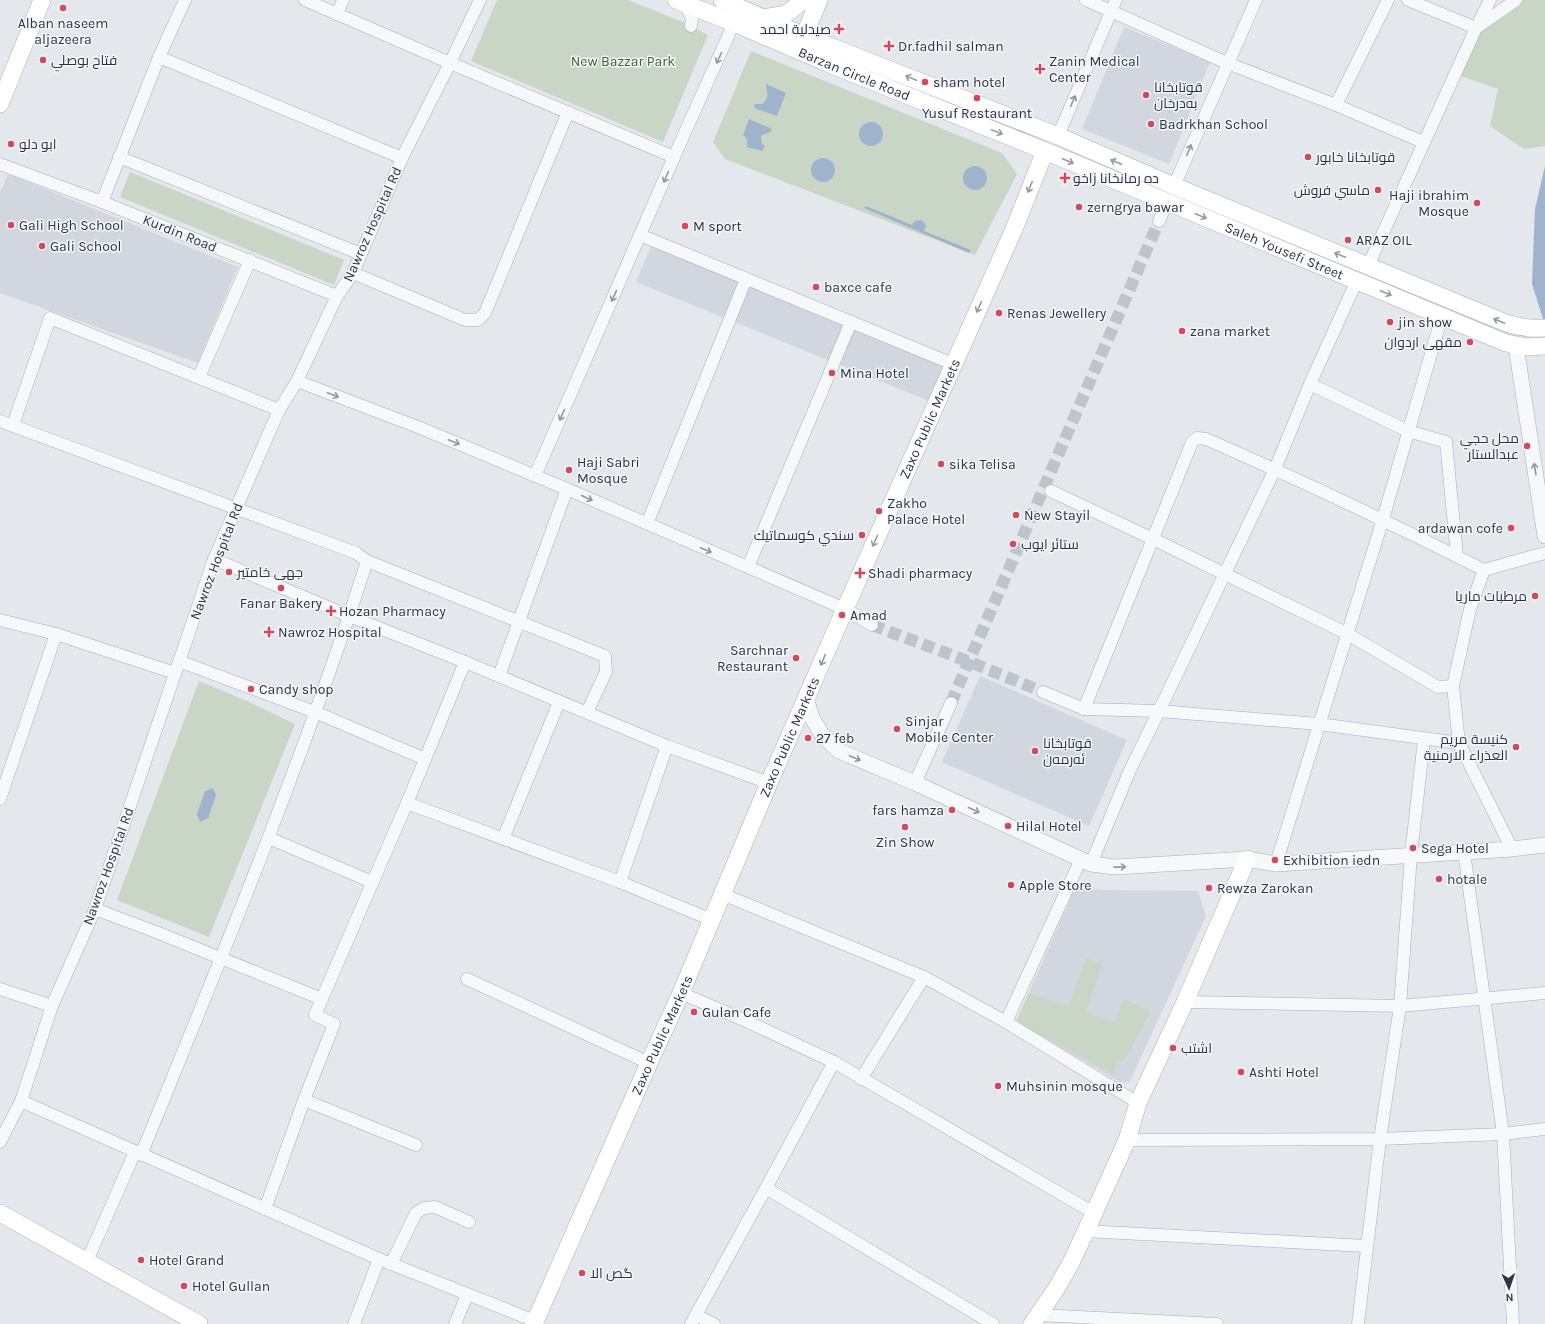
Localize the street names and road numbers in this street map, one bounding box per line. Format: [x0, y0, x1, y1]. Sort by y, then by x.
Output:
street label: Barzan Circle Road [796, 44, 913, 105]
street label: Nawroz Hospital Rd [339, 164, 405, 284]
street label: Kurdin Road [140, 211, 219, 256]
street label: Saleh Yousefi Street [1222, 219, 1346, 283]
street label: Zaxo Public Markets [896, 356, 964, 482]
street label: Nawroz Hospital Rd [186, 500, 247, 622]
street label: Zaxo Public Markets [756, 674, 823, 800]
street label: Nawroz Hospital Rd [79, 805, 138, 927]
street label: Zaxo Public Markets [628, 973, 697, 1098]

